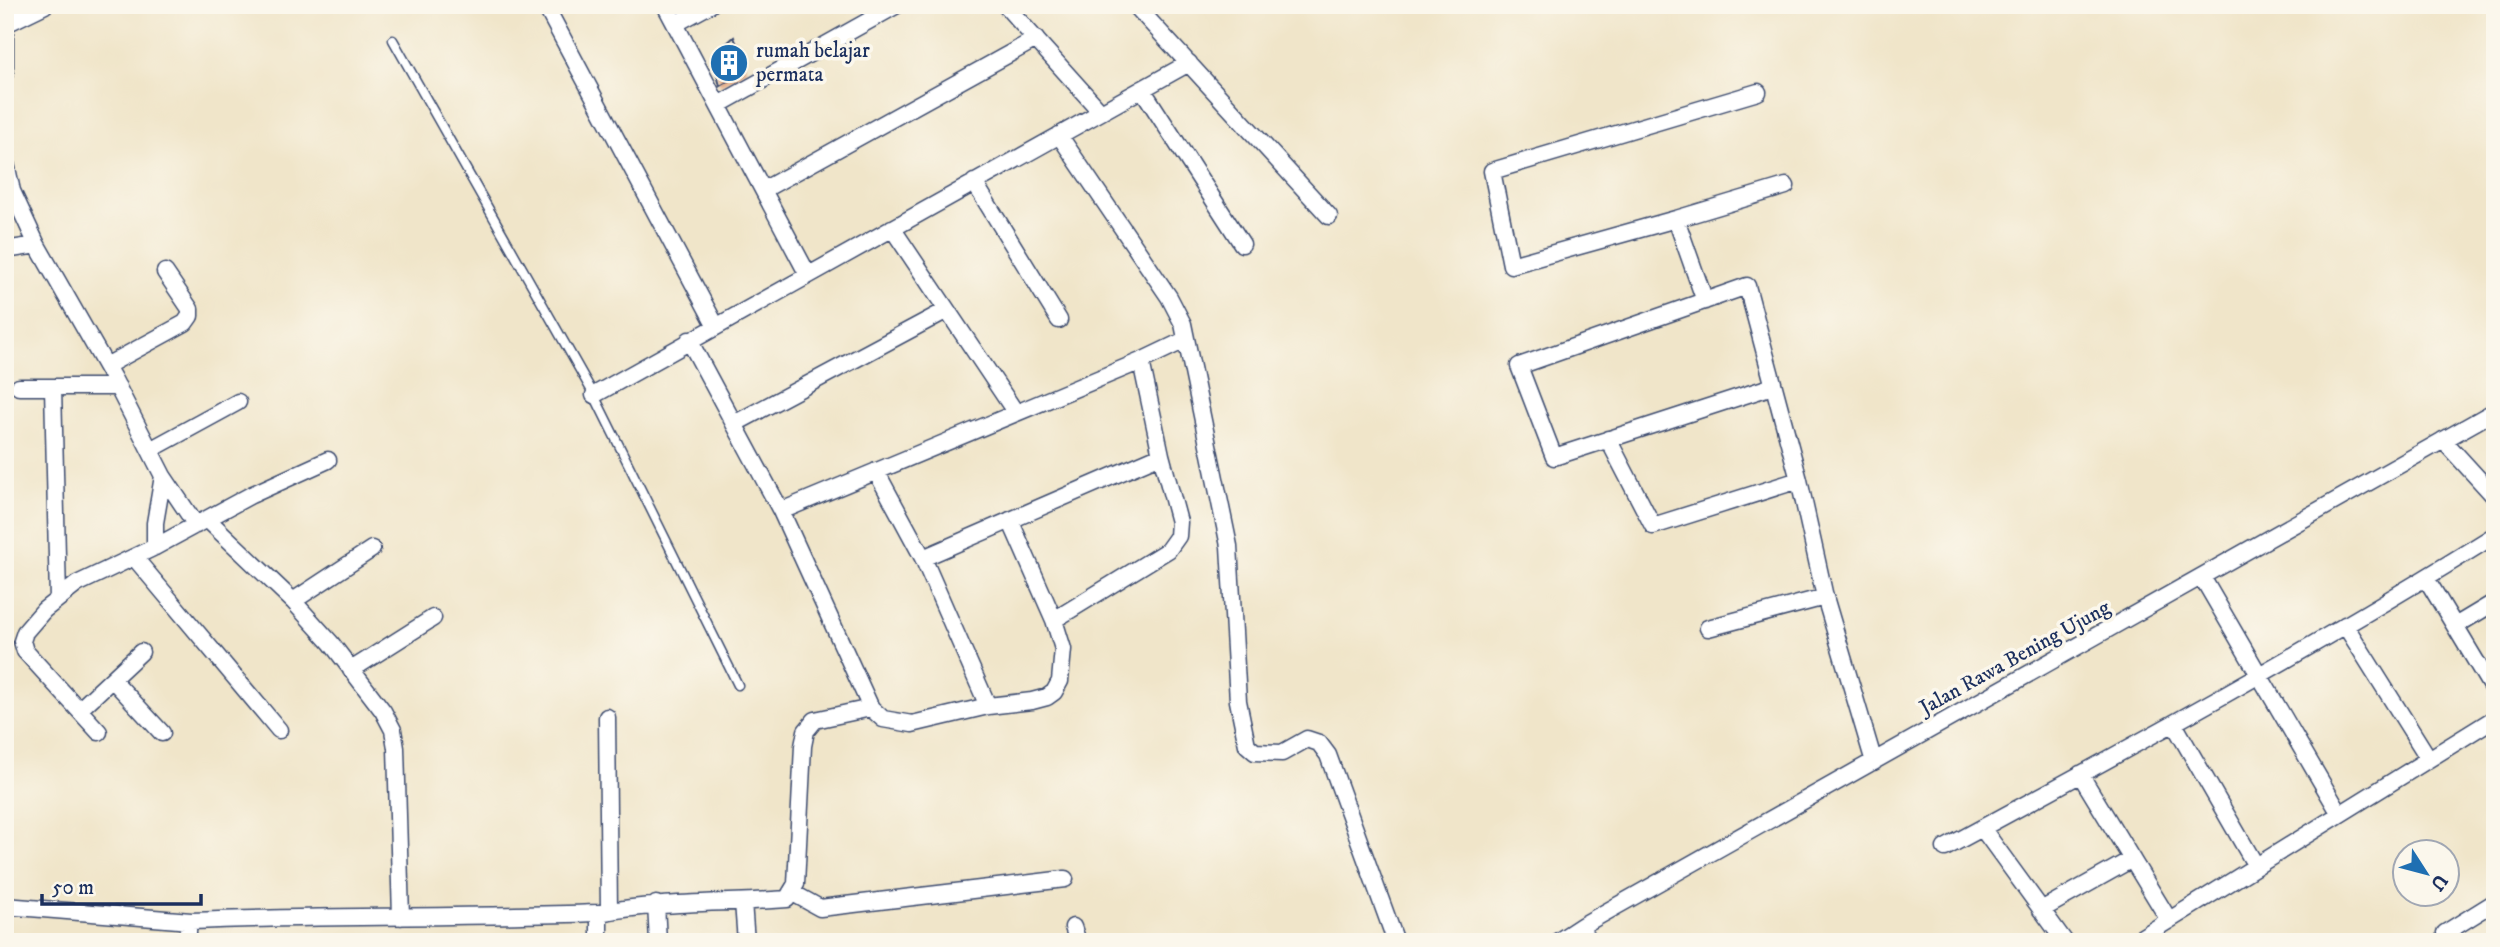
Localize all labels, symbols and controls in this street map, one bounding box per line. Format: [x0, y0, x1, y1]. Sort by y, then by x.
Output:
place label: rumah belajar permata [755, 38, 870, 88]
building icon: rumah belajar permata [708, 42, 750, 84]
street label: Jalan Rawa Bening Ujung [1913, 594, 2115, 722]
north arrow [2392, 838, 2462, 908]
scale bar [42, 863, 201, 907]
text: U [2425, 869, 2452, 895]
text: 50 m [52, 875, 94, 901]

